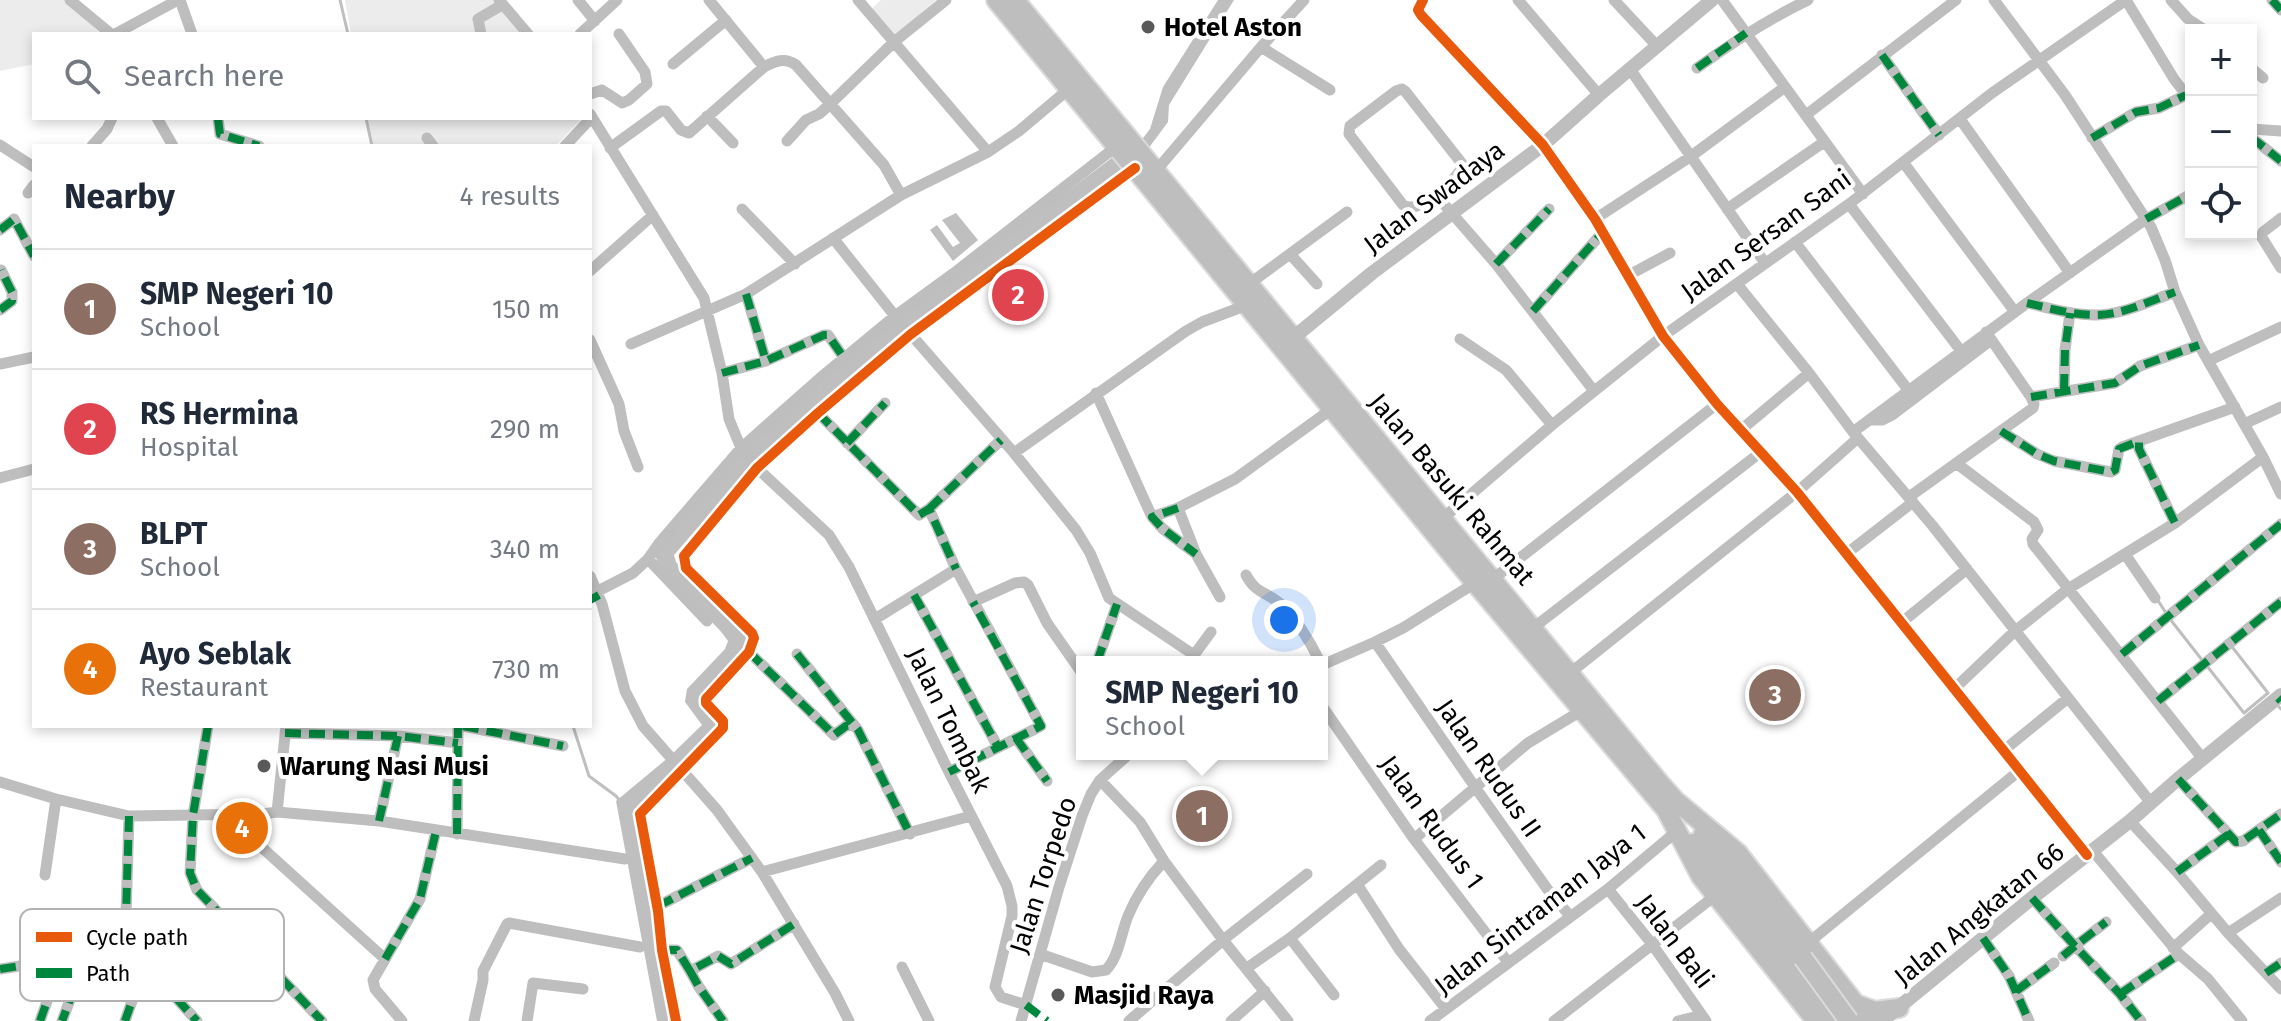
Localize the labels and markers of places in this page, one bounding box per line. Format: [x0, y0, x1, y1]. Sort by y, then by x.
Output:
place label: Hotel Aston [1164, 12, 1302, 43]
marker: Hotel Aston [1139, 18, 1157, 36]
pin: 2 [992, 265, 1044, 325]
pin: 3 [1749, 665, 1801, 725]
place label: Warung Nasi Musi [280, 751, 489, 782]
marker: Warung Nasi Musi [255, 757, 273, 775]
pin: 1 [1176, 786, 1228, 846]
pin: 4 [216, 798, 268, 858]
place label: Masjid Raya [1074, 980, 1214, 1011]
marker: Masjid Raya [1049, 986, 1067, 1004]

